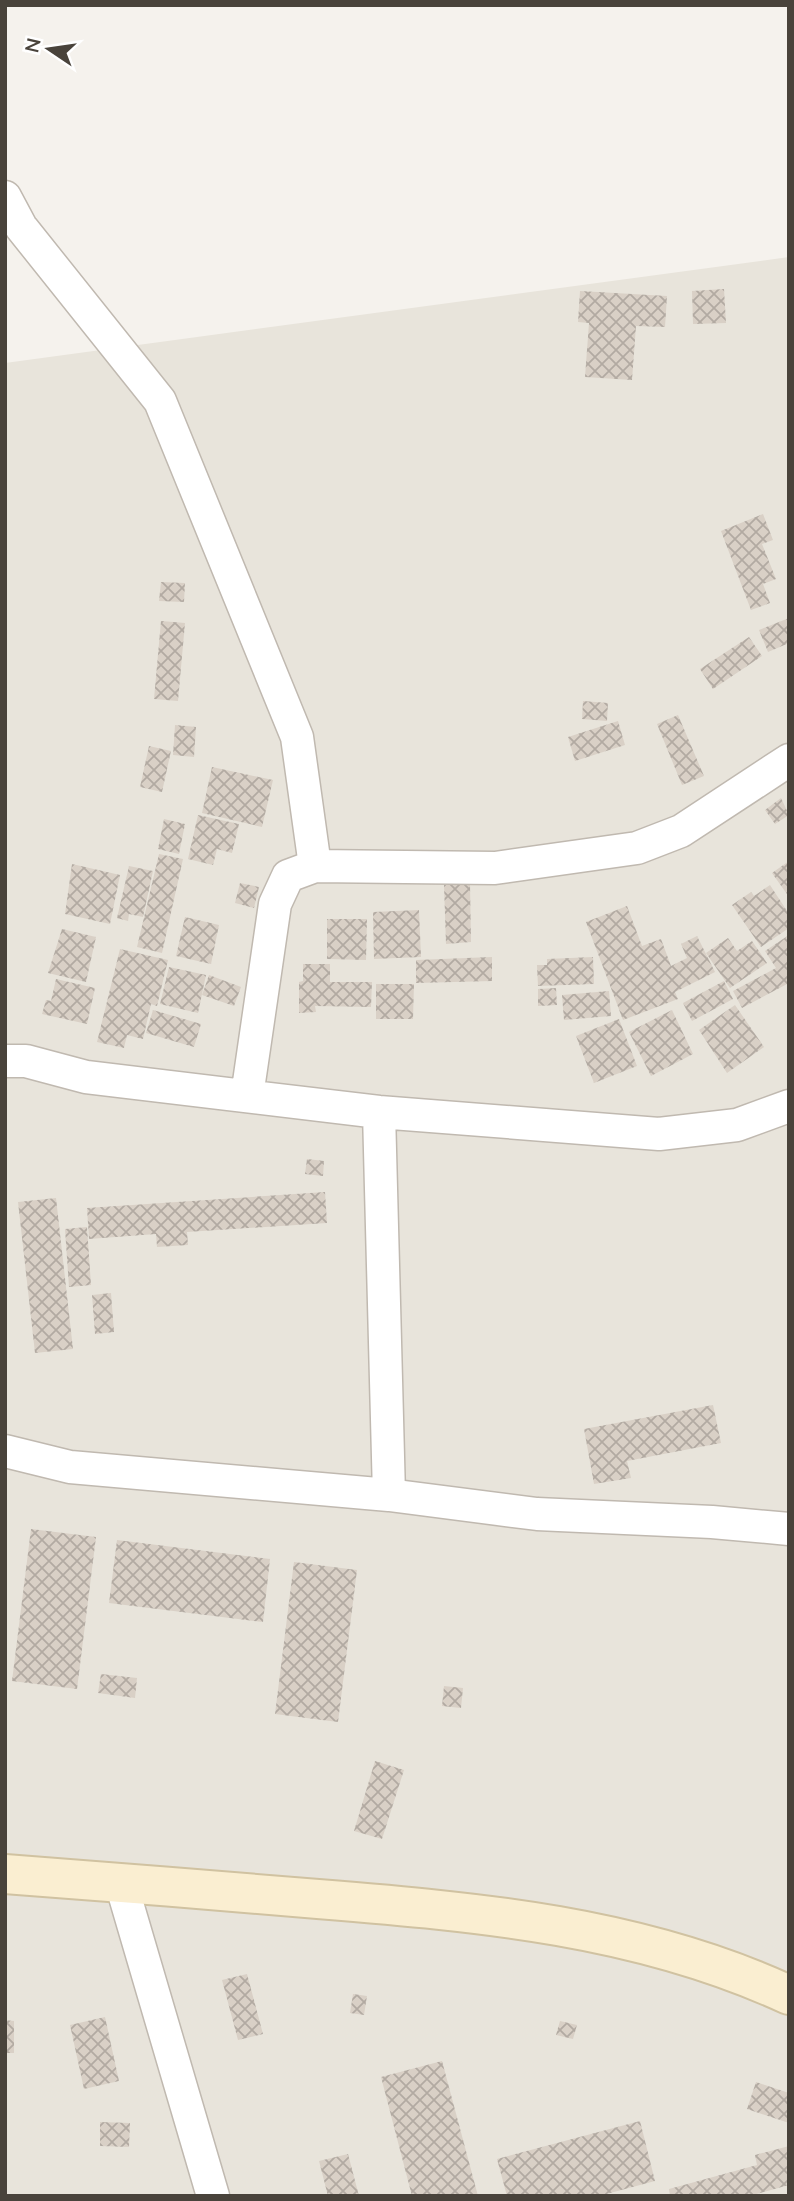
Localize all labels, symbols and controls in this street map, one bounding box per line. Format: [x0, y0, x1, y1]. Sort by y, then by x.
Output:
north arrow [14, 14, 84, 84]
text: N [19, 36, 48, 55]

